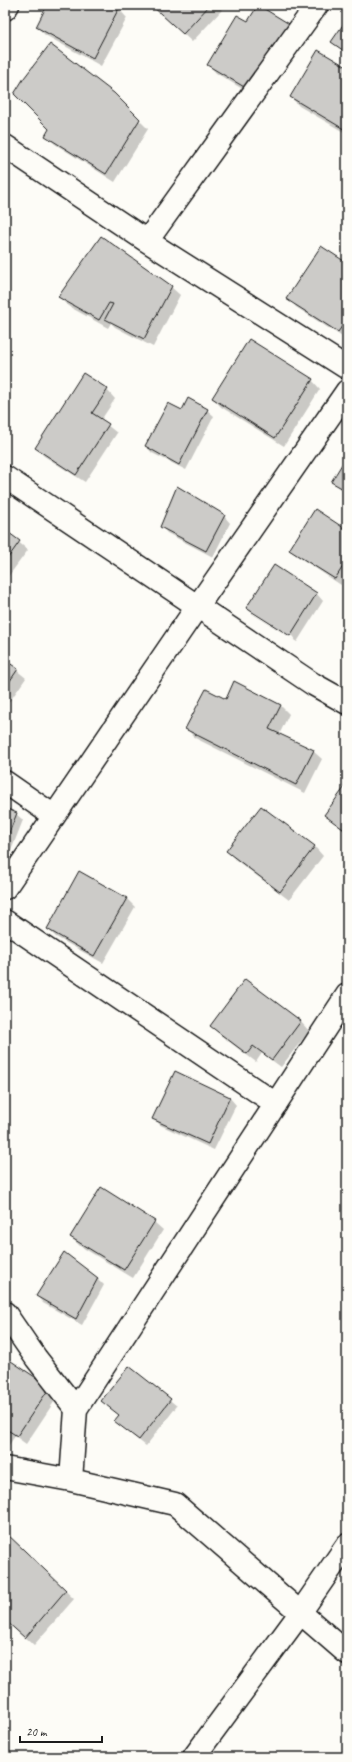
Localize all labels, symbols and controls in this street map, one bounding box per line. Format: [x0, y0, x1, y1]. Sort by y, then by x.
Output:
scale bar [20, 1718, 102, 1744]
text: 20 m [26, 1724, 48, 1740]

